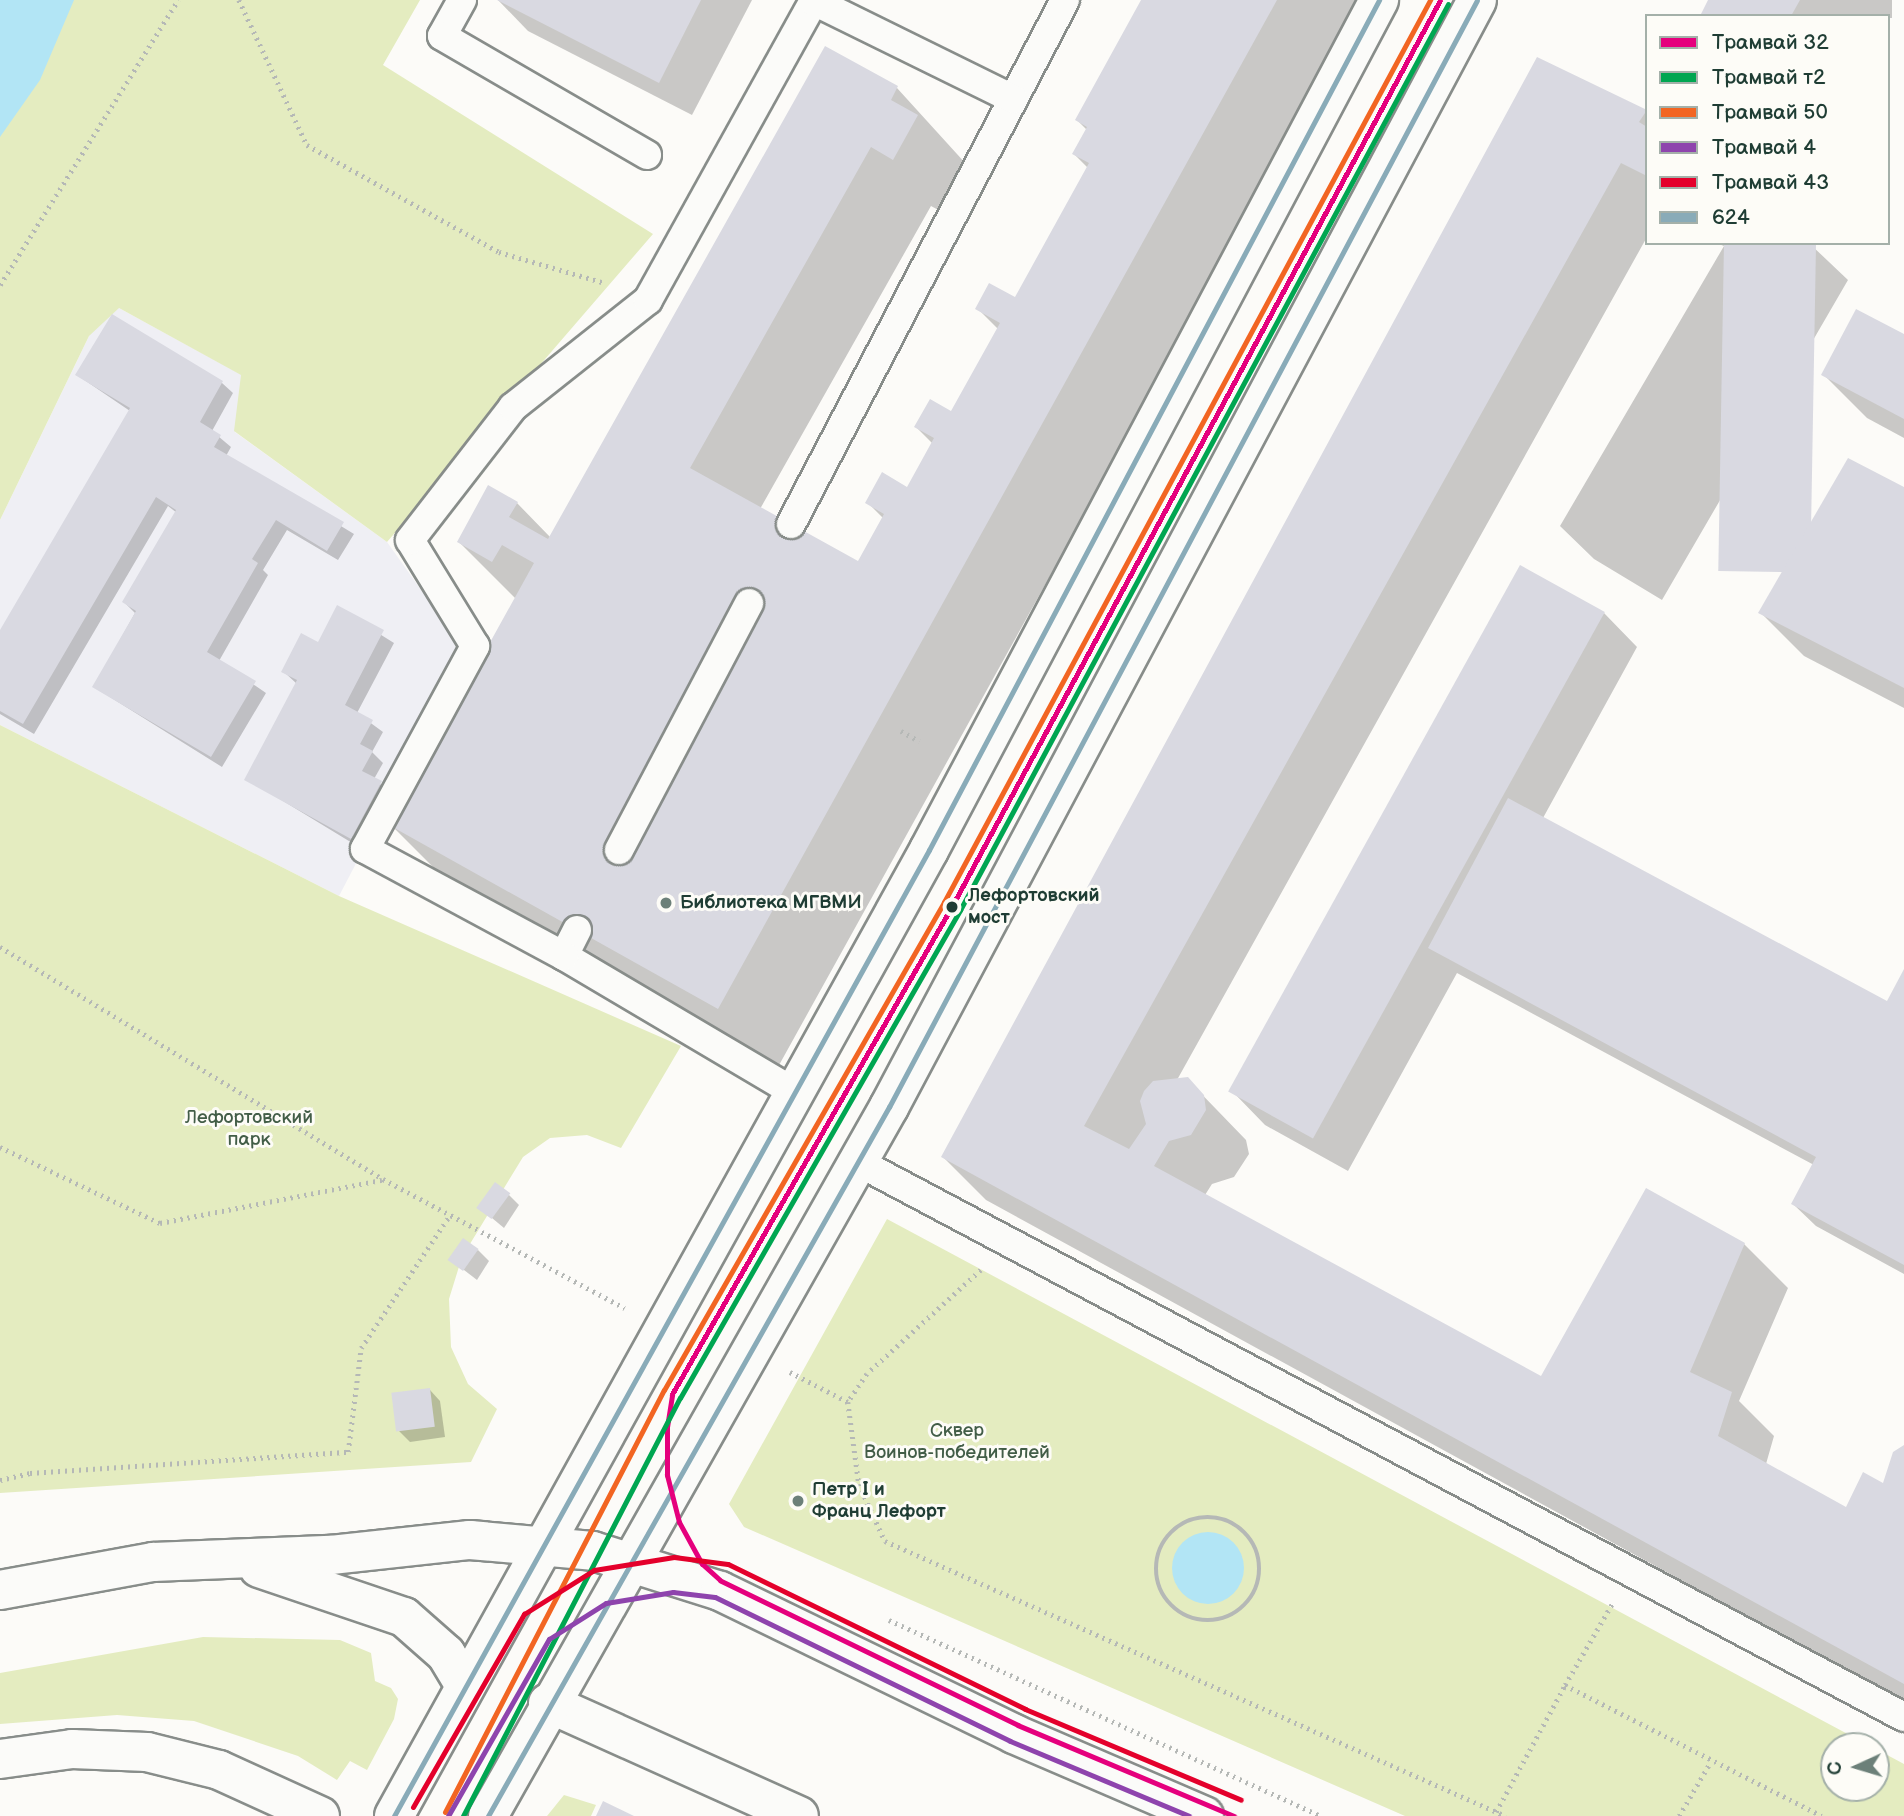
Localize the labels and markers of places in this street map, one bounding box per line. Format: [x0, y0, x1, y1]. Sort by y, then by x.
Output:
place label: Лефортовский мост [968, 885, 1099, 929]
place label: Библиотека МГВМИ [680, 892, 862, 914]
marker: Библиотека МГВМИ [658, 895, 674, 911]
marker: Лефортовский мост [942, 897, 962, 917]
place label: Петр I и Франц Лефорт [812, 1479, 946, 1523]
marker: Петр I и Франц Лефорт [790, 1493, 806, 1509]

